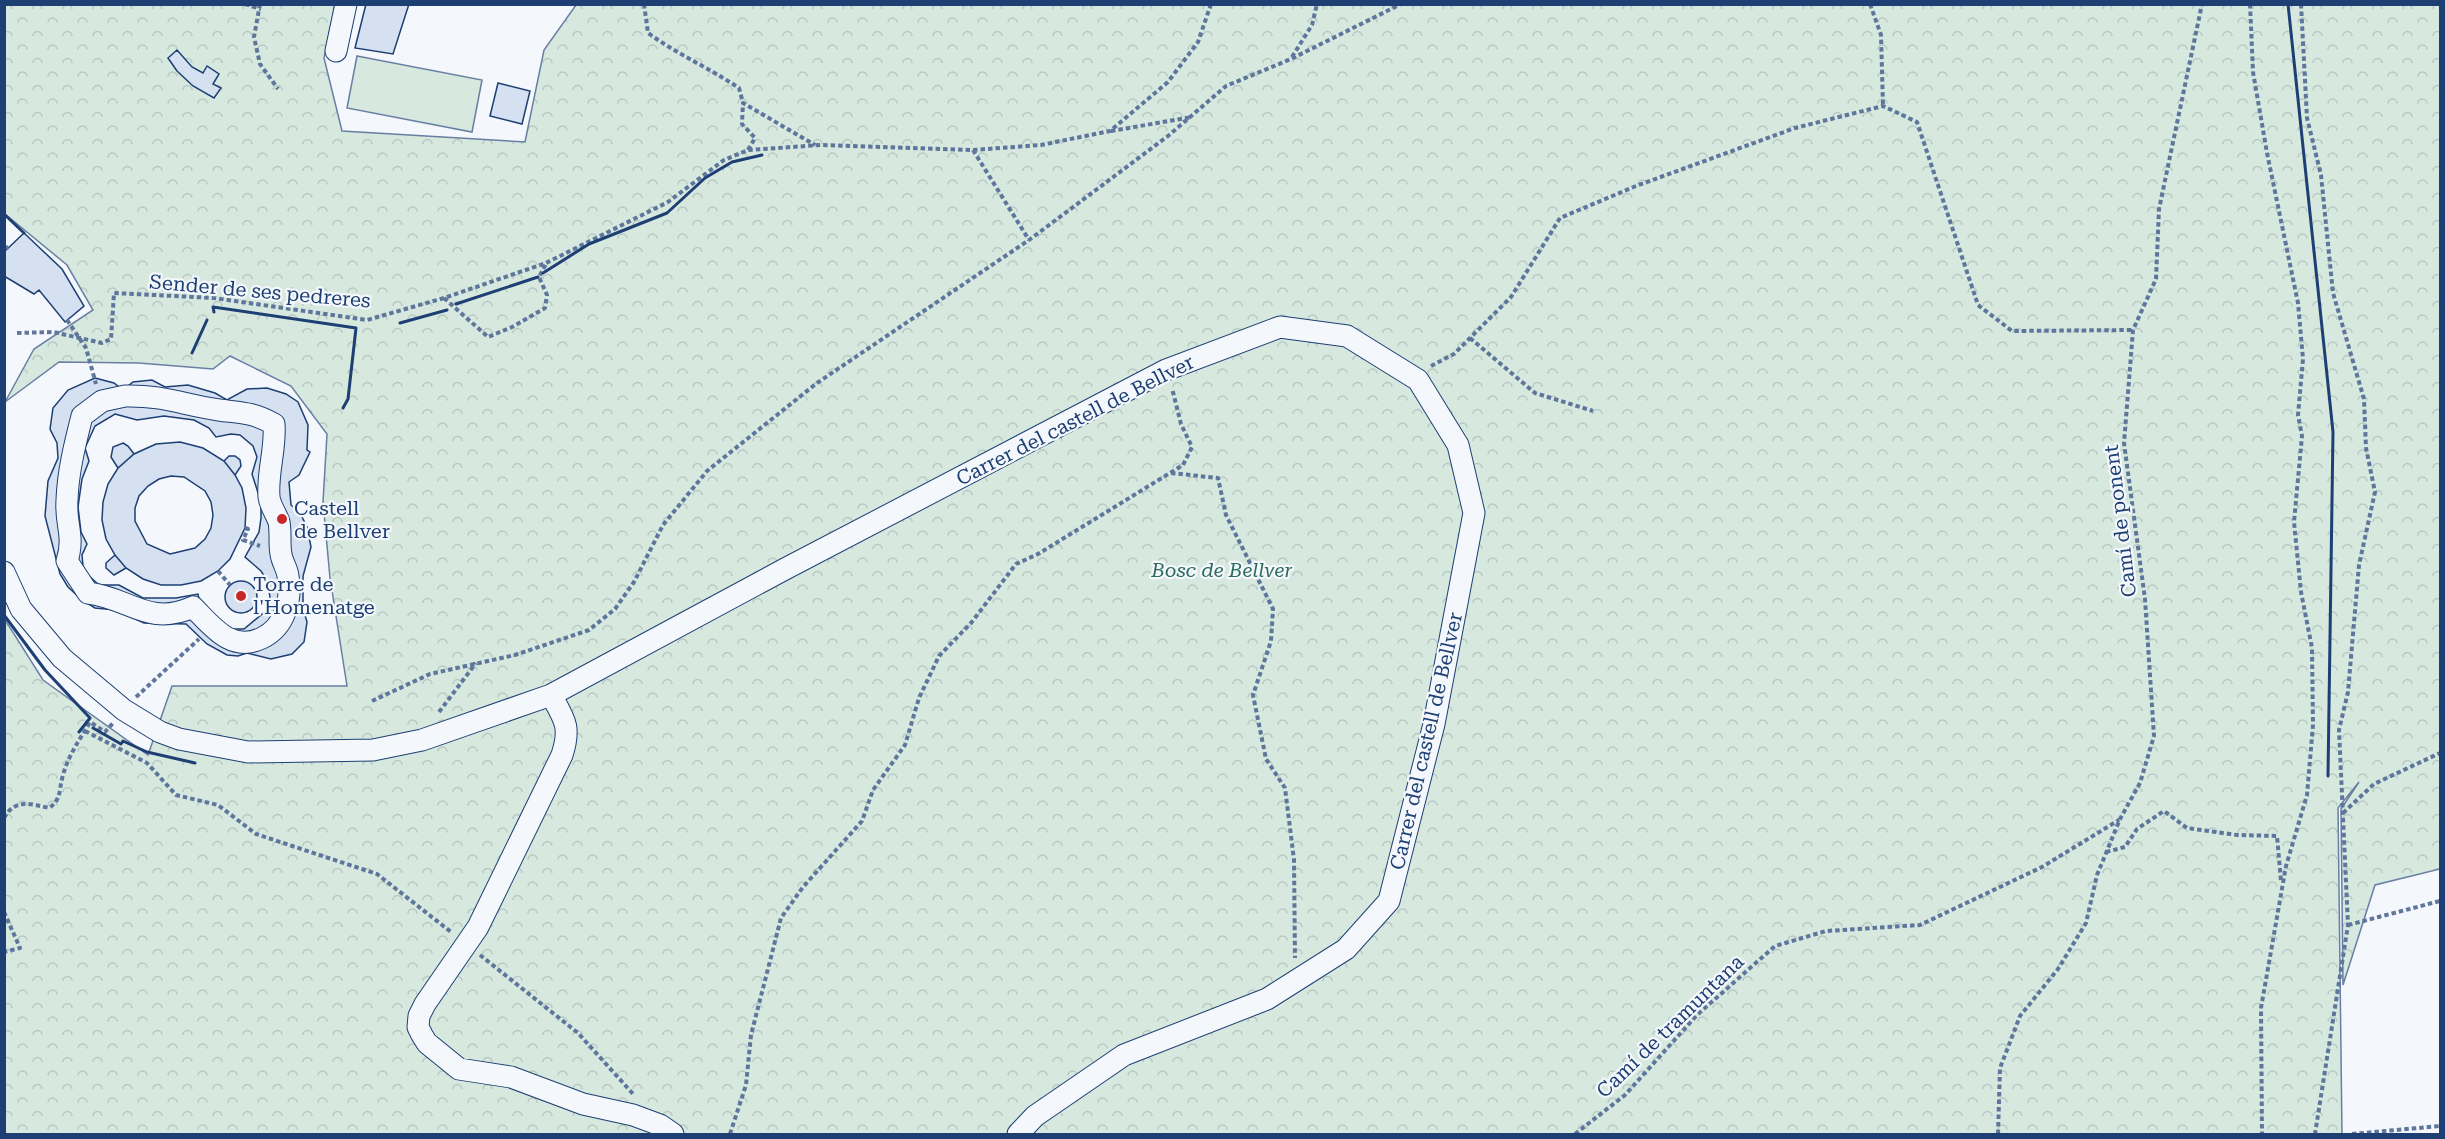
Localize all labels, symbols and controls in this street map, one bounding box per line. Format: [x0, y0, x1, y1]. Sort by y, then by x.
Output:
street label: Sender de ses pedreres [148, 269, 372, 313]
street label: Carrer del castell de Bellver [952, 350, 1198, 490]
street label: Camí de ponent [2099, 443, 2141, 599]
place label: Castell de Bellver [294, 496, 390, 543]
marker: Castell de Bellver [275, 512, 289, 526]
park label: Bosc de Bellver [1150, 558, 1293, 582]
place label: Torre de l'Homenatge [253, 572, 375, 619]
marker: Torre de l'Homenatge [234, 589, 248, 603]
street label: Carrer del castell de Bellver [1385, 610, 1467, 872]
street label: Camí de tramuntana [1591, 949, 1749, 1103]

